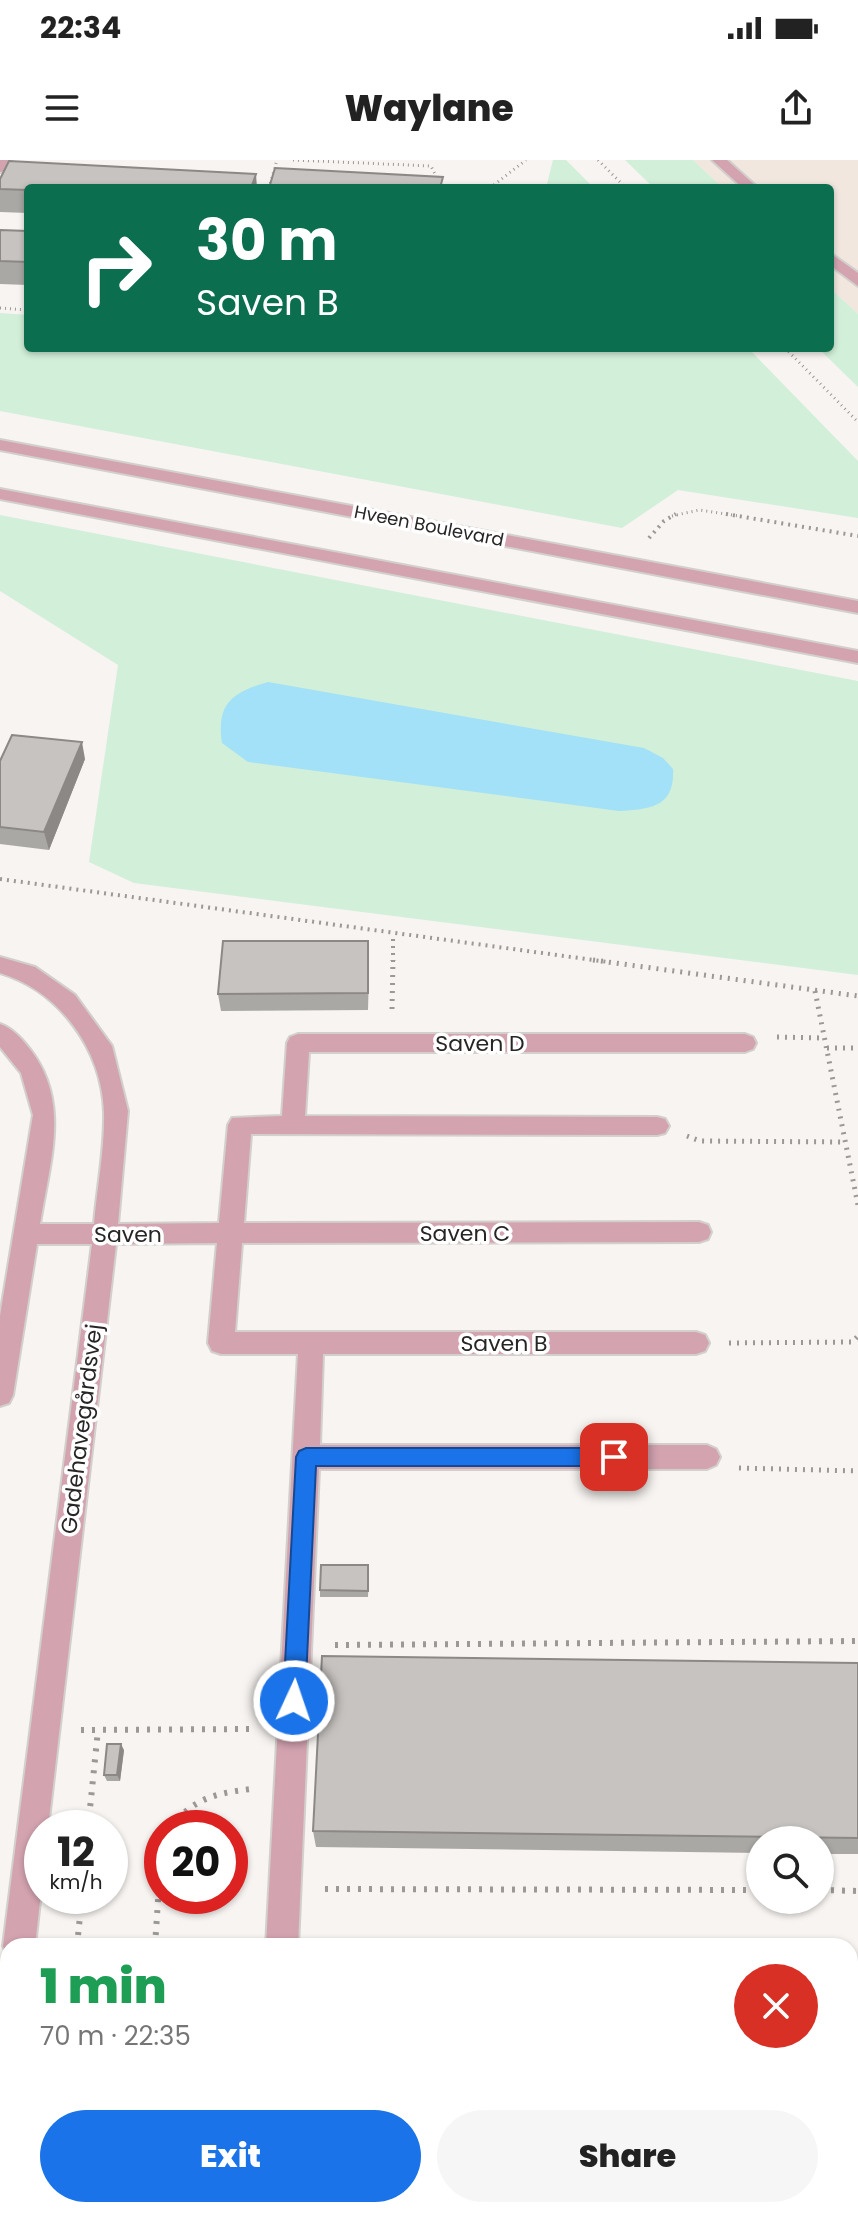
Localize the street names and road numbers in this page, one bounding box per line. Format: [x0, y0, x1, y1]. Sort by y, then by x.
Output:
street label: Hveen Boulevard [352, 499, 506, 552]
street label: Saven D [435, 1028, 525, 1059]
street label: Saven C [420, 1218, 510, 1249]
street label: Saven [94, 1219, 162, 1250]
street label: Gadehavegårdsvej [53, 1322, 110, 1536]
street label: Saven B [460, 1328, 548, 1359]

